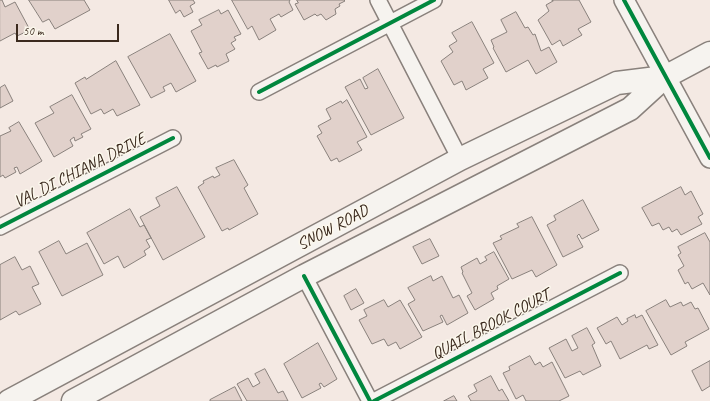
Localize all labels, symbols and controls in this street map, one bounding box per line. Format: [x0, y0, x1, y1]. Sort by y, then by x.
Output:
scale bar [18, 16, 121, 42]
text: 50 m [23, 23, 43, 39]
street label: VAL DI CHIANA DRIVE [11, 129, 149, 213]
street label: SNOW ROAD [294, 201, 372, 255]
street label: QUAIL BROOK COURT [429, 285, 553, 365]

